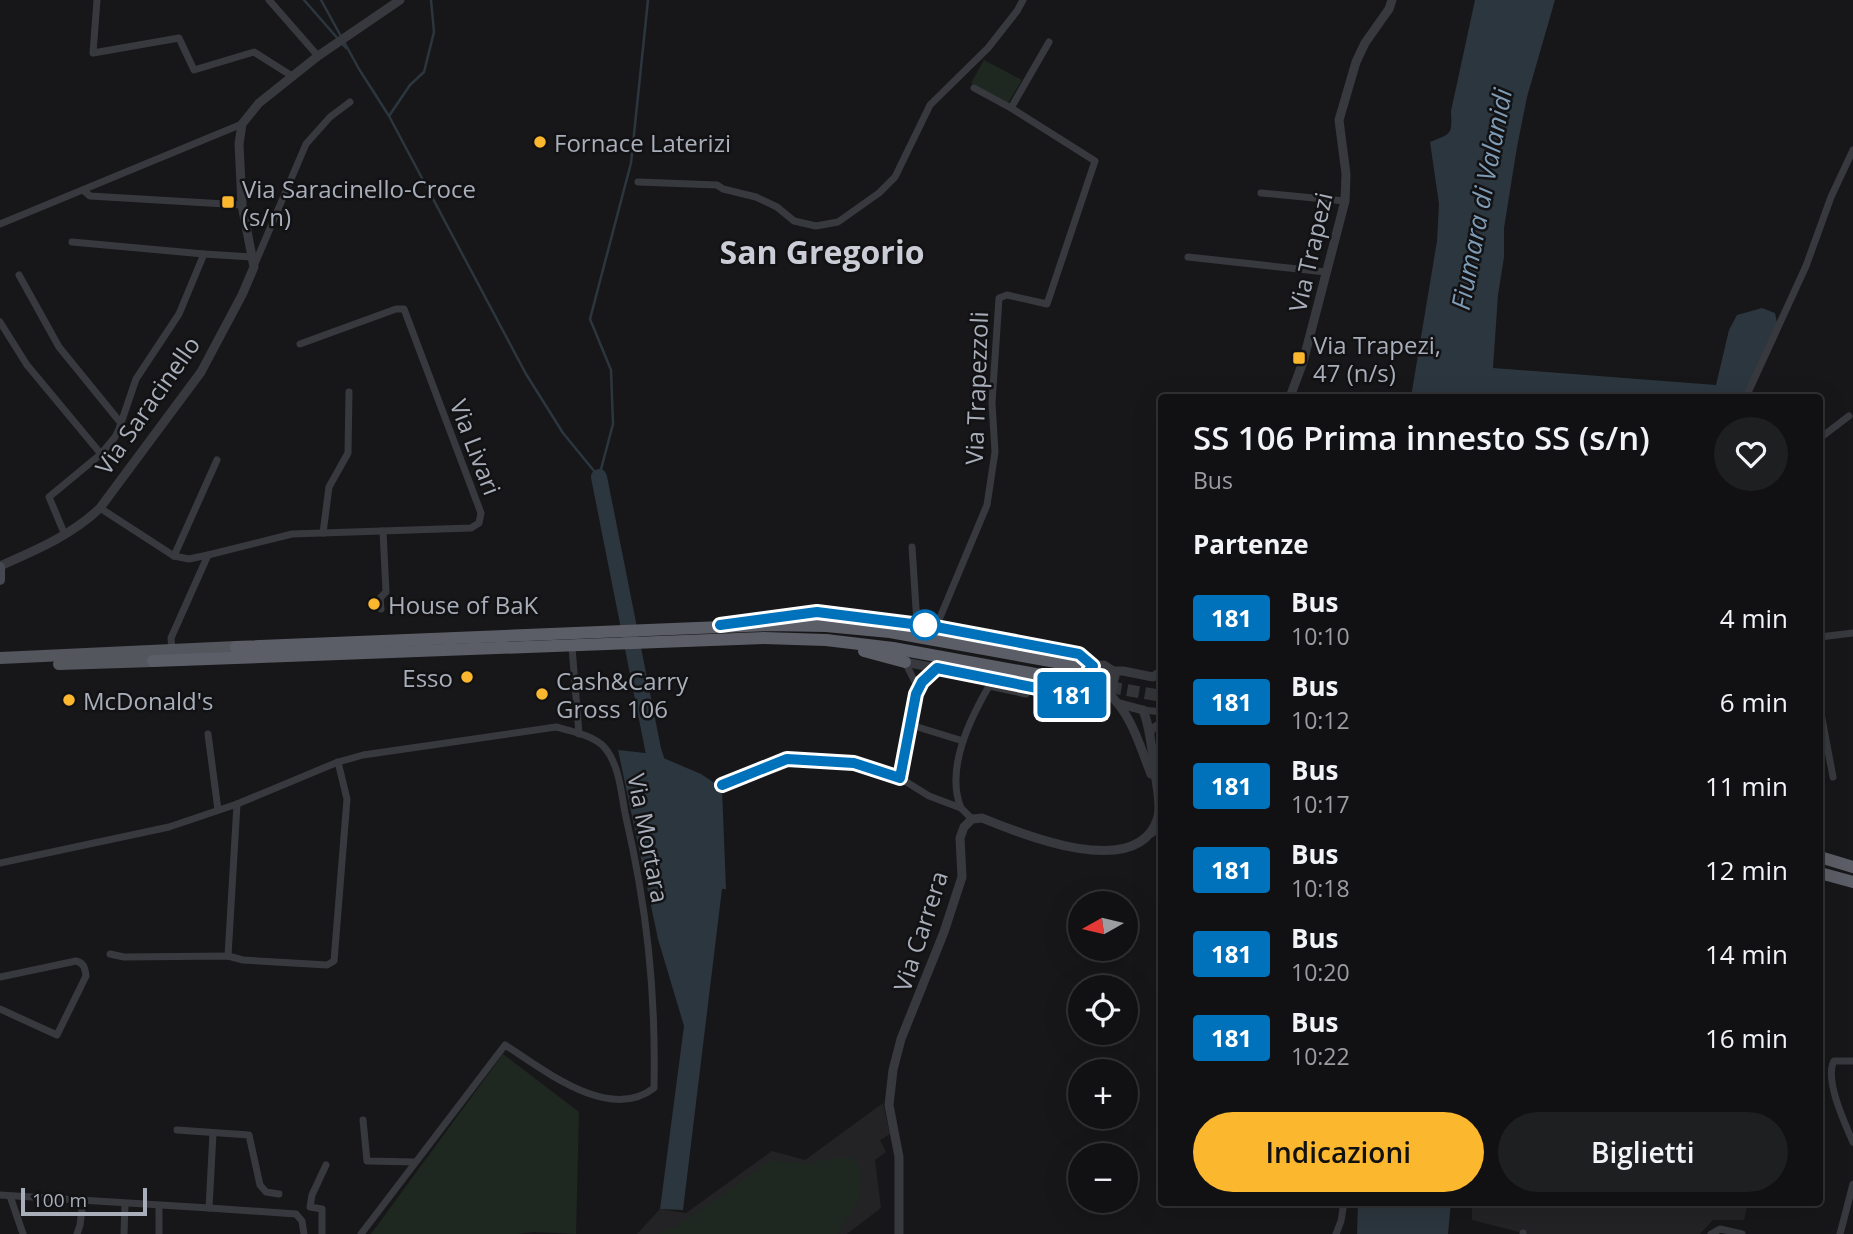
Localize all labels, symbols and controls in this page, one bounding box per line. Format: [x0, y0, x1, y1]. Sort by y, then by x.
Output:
water label: Fiumara di Valanidi [1442, 85, 1520, 313]
place label: Fornace Laterizi [554, 126, 731, 159]
marker: Fornace Laterizi [532, 134, 548, 150]
place label: Via Saracinello-Croce (s/n) [242, 172, 476, 233]
street label: Via Trapezi [1280, 189, 1340, 315]
marker: Via Saracinello-Croce (s/n) [220, 194, 236, 210]
district label: San Gregorio [720, 230, 924, 273]
street label: Via Trapezzoli [957, 311, 995, 465]
place label: Via Trapezi, 47 (n/s) [1313, 328, 1441, 389]
street label: Via Saracinello [87, 329, 207, 481]
marker: Via Trapezi, 47 (n/s) [1291, 350, 1307, 366]
street label: Via Livari [443, 395, 509, 499]
text: SS 106 Prima innesto SS (s/n) [1193, 415, 1650, 460]
button: heart [1714, 417, 1788, 491]
text: Bus [1193, 464, 1233, 496]
text: Partenze [1193, 526, 1309, 562]
text: Bus [1291, 584, 1338, 620]
place label: House of BaK [388, 588, 539, 621]
marker: House of BaK [366, 596, 382, 612]
text: 4 min [1720, 600, 1788, 636]
text: 181 [1211, 601, 1252, 634]
unlabelled marker [910, 610, 940, 640]
text: 10:10 [1291, 620, 1350, 652]
place label: Esso [402, 661, 453, 694]
place label: Cash&Carry Gross 106 [556, 664, 689, 725]
text: Bus [1291, 668, 1338, 704]
marker: Esso [459, 669, 475, 685]
line badge: 181 [1032, 672, 1112, 718]
text: 181 [1051, 678, 1093, 711]
place label: McDonald's [83, 684, 213, 717]
text: 6 min [1720, 684, 1788, 720]
text: 181 [1211, 685, 1252, 718]
marker: Cash&Carry Gross 106 [534, 686, 550, 702]
marker: McDonald's [61, 692, 77, 708]
text: 10:12 [1291, 704, 1350, 736]
text: Bus [1291, 752, 1338, 788]
text: 11 min [1705, 768, 1788, 804]
text: 181 [1211, 769, 1252, 802]
street label: Via Mortara [620, 771, 678, 905]
text: 10:17 [1291, 788, 1350, 820]
text: Bus [1291, 836, 1338, 872]
text: 12 min [1705, 852, 1788, 888]
text: 181 [1211, 853, 1252, 886]
street label: Via Carrera [885, 867, 955, 995]
text: 10:18 [1291, 872, 1350, 904]
north arrow [1068, 891, 1138, 961]
map controls [1068, 891, 1138, 1213]
text: Bus [1291, 920, 1338, 956]
text: 14 min [1705, 936, 1788, 972]
text: 181 [1211, 937, 1252, 970]
text: 10:20 [1291, 956, 1350, 988]
button: locate [1068, 975, 1138, 1045]
text: Bus [1291, 1004, 1338, 1040]
text: 16 min [1705, 1020, 1788, 1056]
text: 181 [1211, 1021, 1252, 1054]
text: 10:22 [1291, 1040, 1350, 1072]
button: + [1068, 1059, 1138, 1129]
button: Indicazioni [1193, 1112, 1484, 1192]
button: Biglietti [1498, 1112, 1788, 1192]
button: − [1068, 1143, 1138, 1213]
scale bar [21, 1185, 147, 1217]
text: 100 m [32, 1187, 87, 1213]

